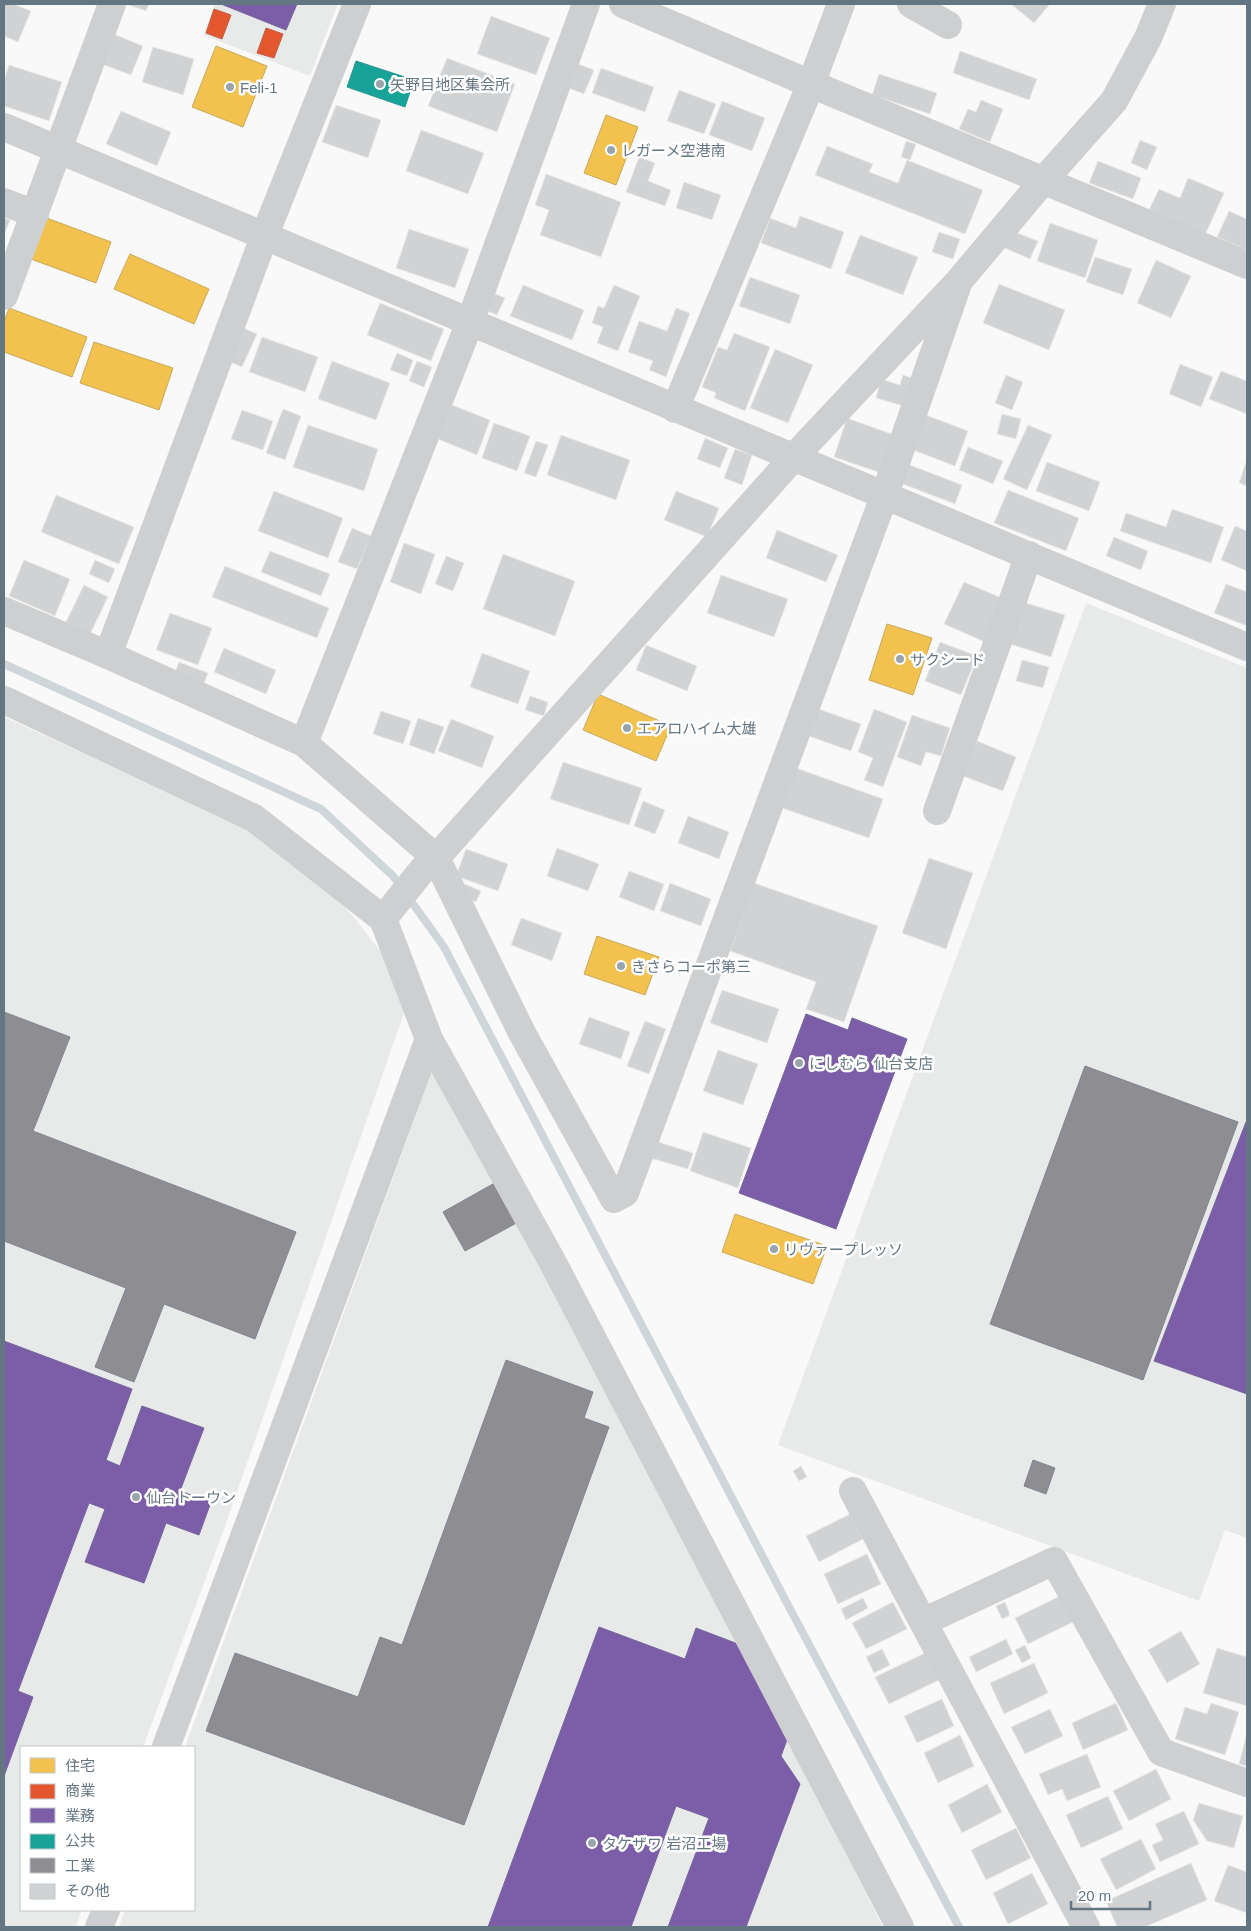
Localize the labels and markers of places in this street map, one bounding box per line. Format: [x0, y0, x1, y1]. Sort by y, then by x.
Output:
place label: 矢野目地区集会所 [390, 76, 510, 93]
marker: 矢野目地区集会所 [374, 78, 386, 90]
place label: Feli-1 [240, 79, 278, 96]
marker: Feli-1 [224, 81, 236, 93]
place label: レガーメ空港南 [621, 142, 725, 159]
marker: レガーメ空港南 [605, 144, 617, 156]
place label: サクシード [910, 651, 985, 668]
marker: サクシード [894, 653, 906, 665]
place label: エアロハイム大雄 [637, 720, 756, 737]
marker: エアロハイム大雄 [621, 722, 633, 734]
place label: きさらコーポ第三 [631, 958, 751, 975]
marker: きさらコーポ第三 [615, 960, 627, 972]
place label: にしむら 仙台支店 [809, 1055, 933, 1072]
marker: にしむら 仙台支店 [793, 1057, 805, 1069]
place label: リヴァープレッソ [784, 1241, 903, 1258]
marker: リヴァープレッソ [768, 1243, 780, 1255]
place label: 仙台トーウン [146, 1489, 236, 1506]
marker: 仙台トーウン [130, 1491, 142, 1503]
place label: タケザワ 岩沼工場 [602, 1835, 726, 1852]
marker: タケザワ 岩沼工場 [586, 1837, 598, 1849]

